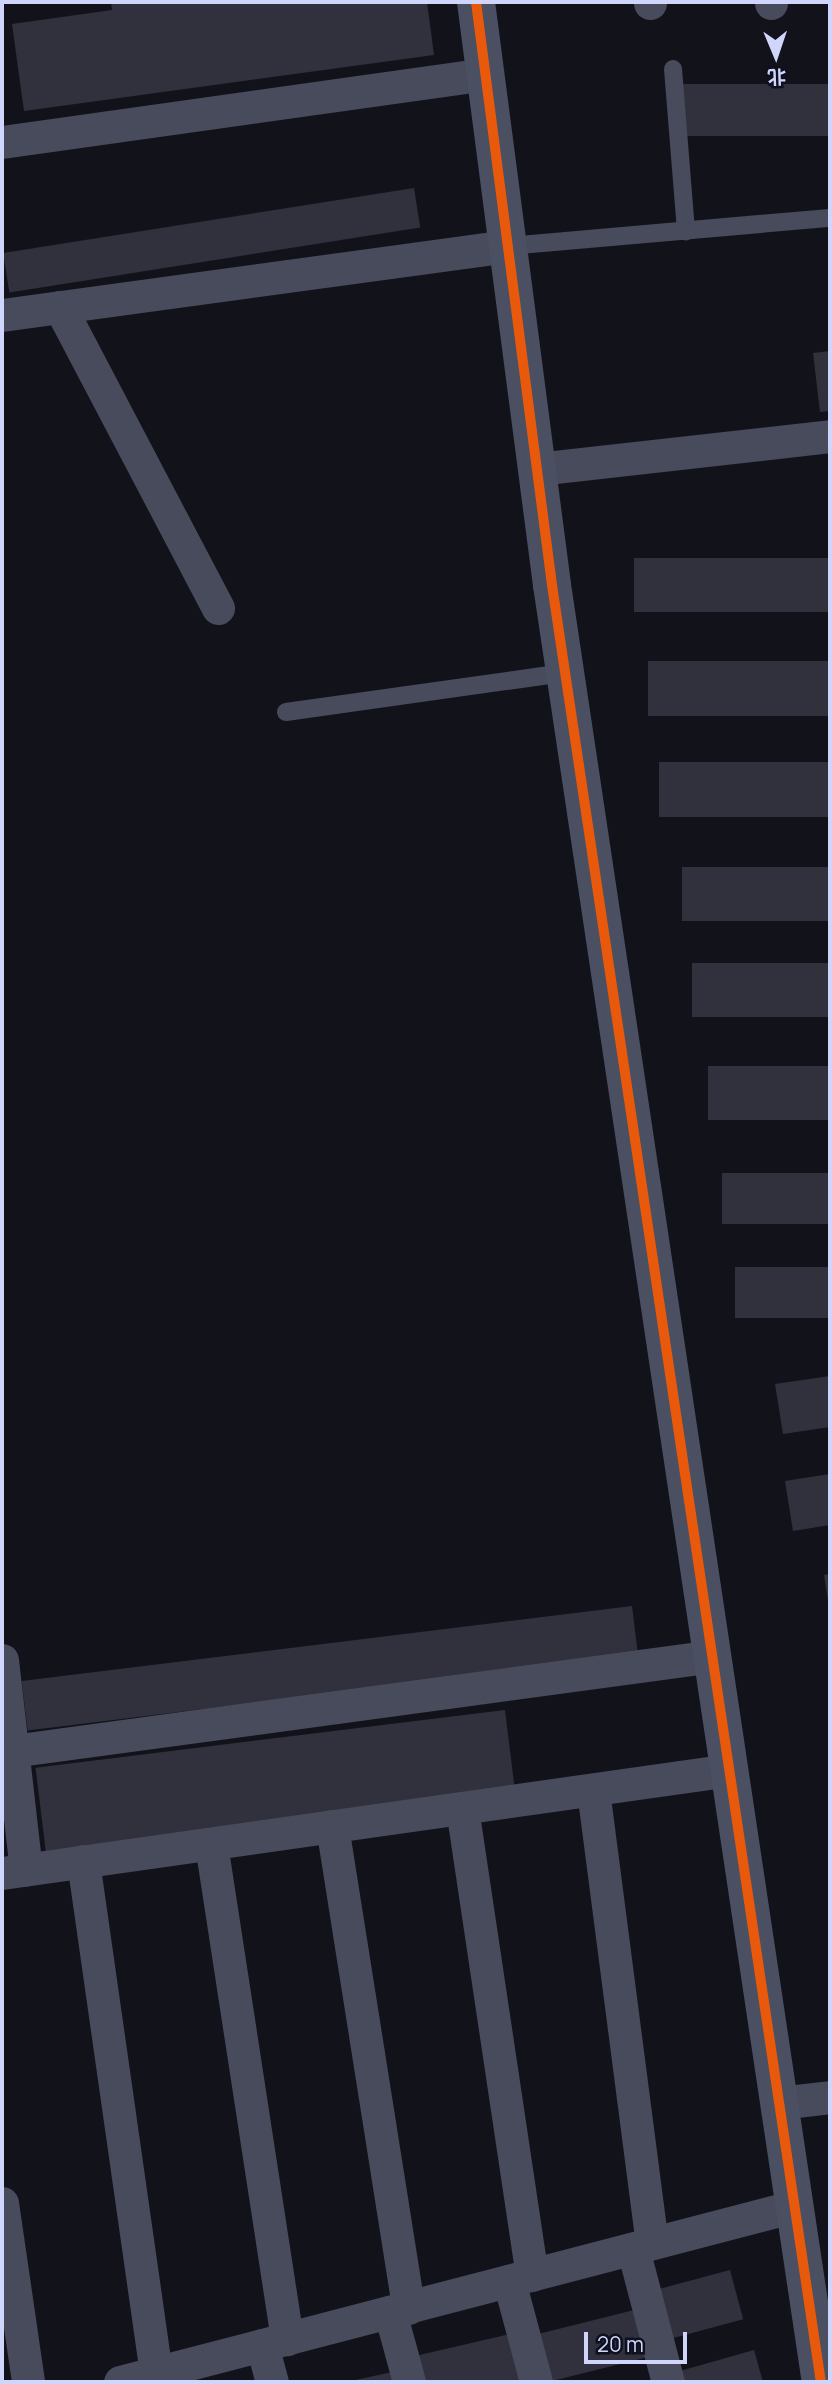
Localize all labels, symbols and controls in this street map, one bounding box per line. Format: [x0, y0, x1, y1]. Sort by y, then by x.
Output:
north arrow [741, 21, 811, 91]
text: 北 [767, 64, 787, 90]
scale bar [587, 2318, 690, 2362]
text: 20 m [597, 2330, 644, 2358]

